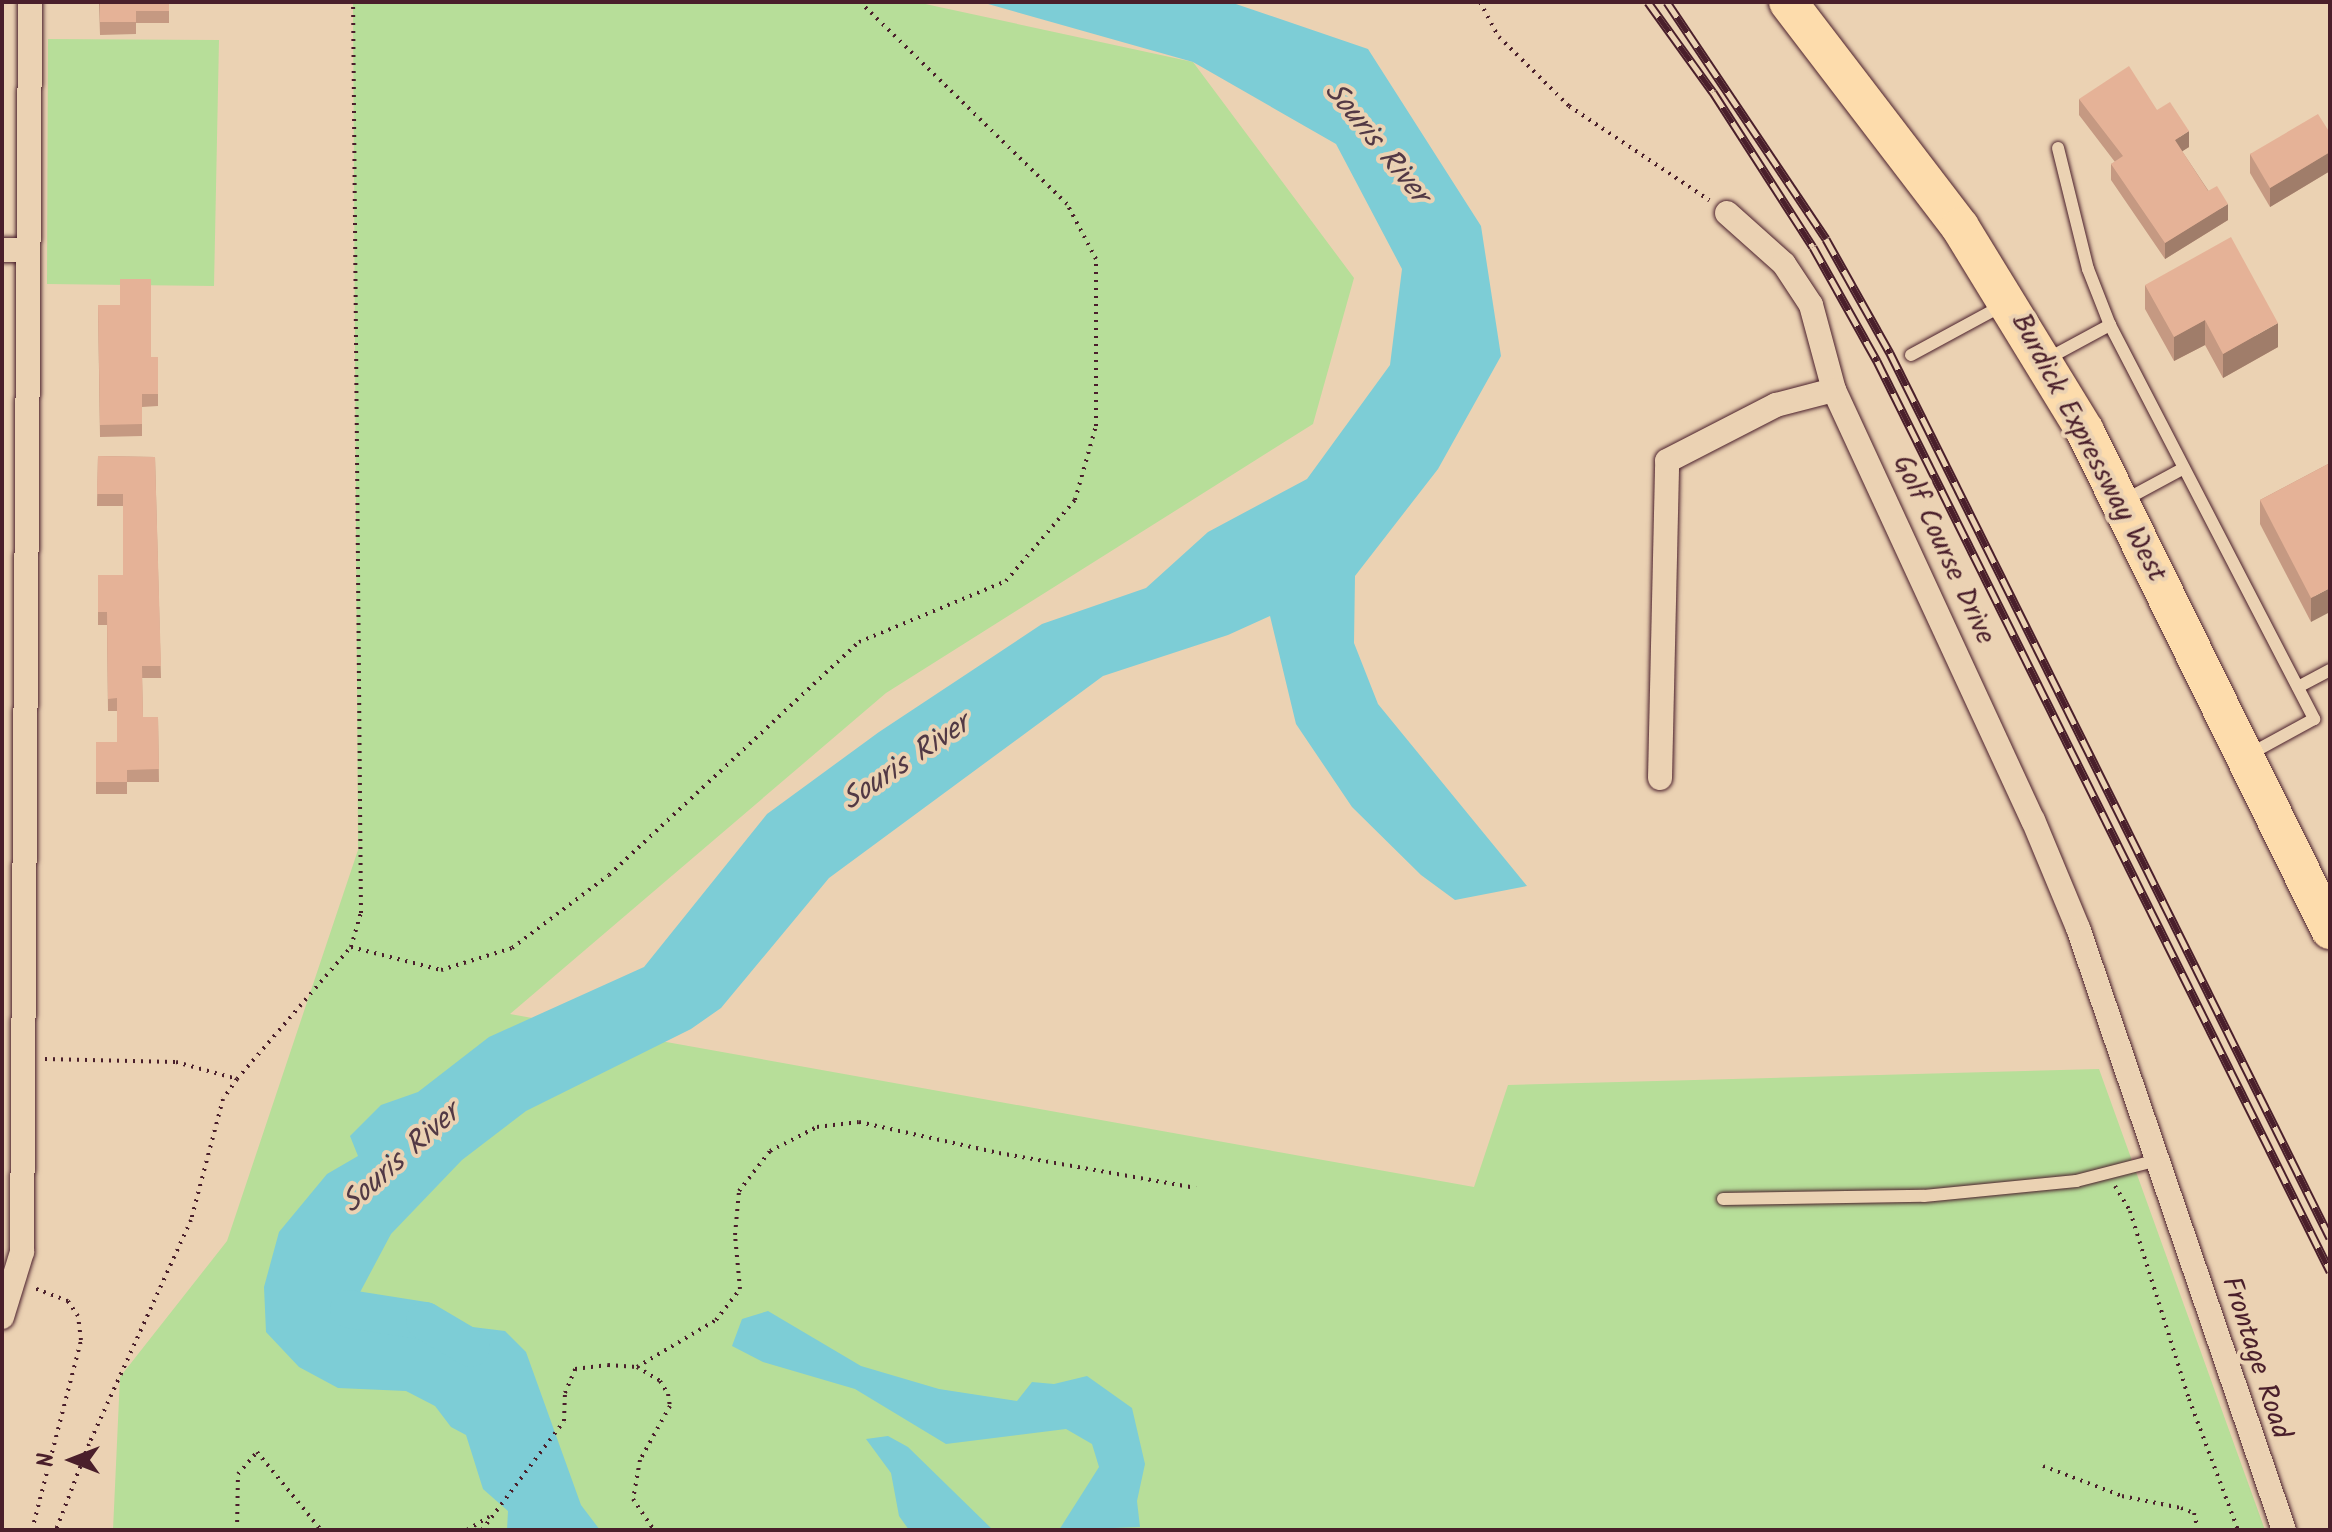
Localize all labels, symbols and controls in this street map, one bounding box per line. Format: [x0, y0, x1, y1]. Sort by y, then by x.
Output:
water label: Souris River [1316, 75, 1436, 211]
street label: Burdick Expressway West [2003, 308, 2173, 588]
street label: Golf Course Drive [1885, 450, 2001, 650]
water label: Souris River [835, 707, 977, 819]
water label: Souris River [334, 1097, 468, 1221]
street label: Frontage Road [2213, 1273, 2297, 1443]
north arrow [32, 1420, 112, 1500]
text: N [30, 1453, 65, 1467]

